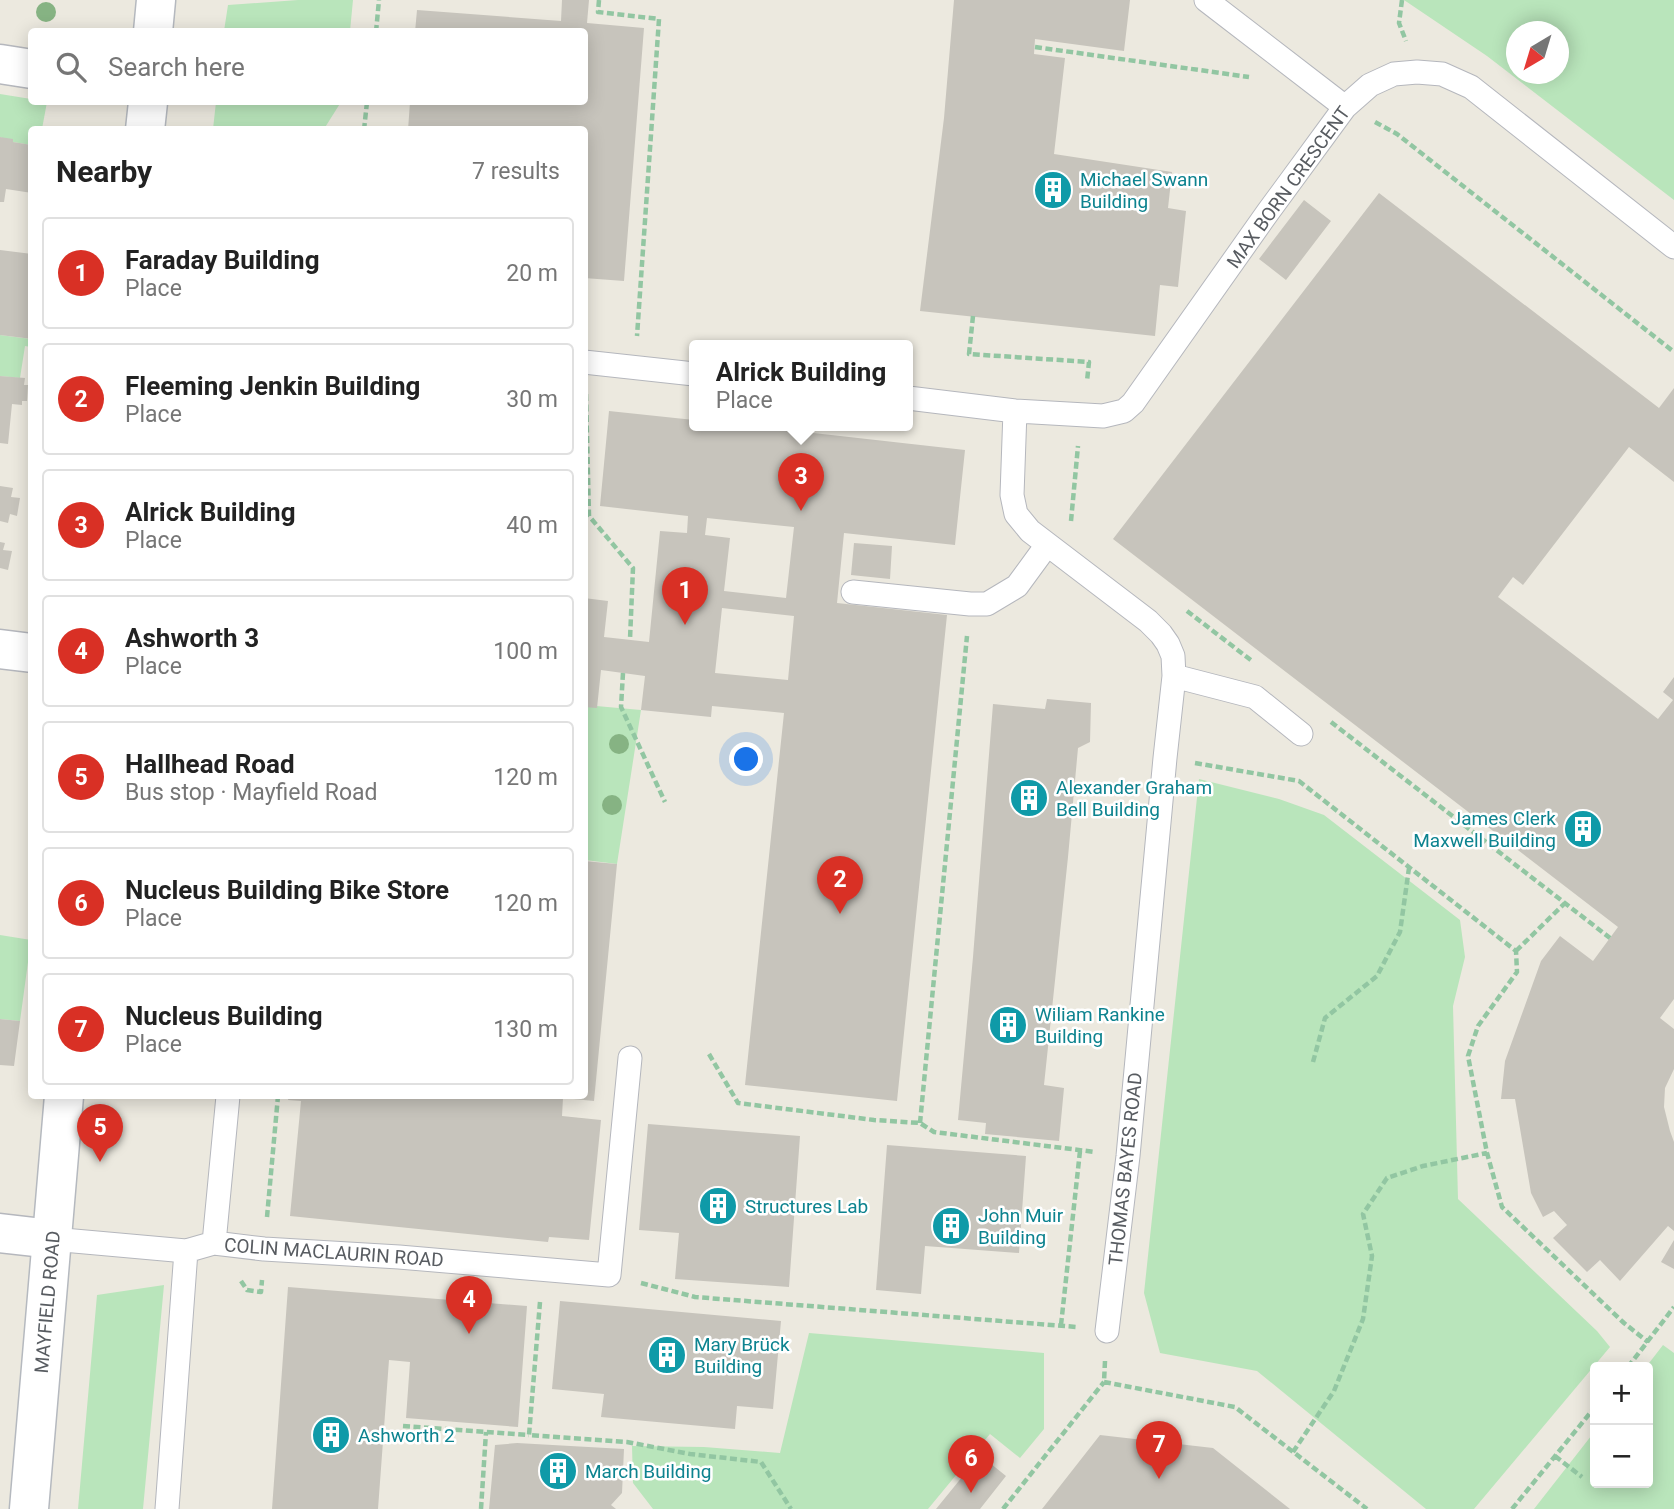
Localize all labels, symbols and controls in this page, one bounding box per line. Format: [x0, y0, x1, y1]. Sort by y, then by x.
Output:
north arrow [1506, 21, 1569, 84]
search box [28, 28, 588, 105]
icon: search [52, 48, 90, 86]
text: Search here [108, 52, 245, 82]
street label: MAX BORN CRESCENT [1222, 102, 1355, 273]
text: Nearby [56, 154, 152, 189]
text: 7 results [472, 158, 560, 185]
place label: Michael Swann Building [1080, 168, 1208, 213]
building icon: Michael Swann Building [1032, 169, 1074, 211]
text: Faraday Building [125, 245, 320, 275]
text: 1 [74, 260, 88, 287]
text: 20 m [506, 260, 558, 287]
text: Place [125, 275, 182, 302]
popup [689, 340, 913, 431]
text: Alrick Building [716, 357, 886, 387]
text: Fleeming Jenkin Building [125, 371, 420, 401]
text: 2 [74, 386, 88, 413]
text: 30 m [506, 386, 558, 413]
text: Place [716, 387, 773, 414]
text: Place [125, 401, 182, 428]
pin: 3 [778, 453, 824, 511]
text: Alrick Building [125, 497, 296, 527]
text: 3 [74, 512, 88, 539]
text: 40 m [506, 512, 558, 539]
text: Place [125, 527, 182, 554]
pin: 1 [662, 567, 708, 625]
text: Ashworth 3 [125, 623, 259, 653]
text: 4 [74, 638, 88, 665]
text: 100 m [493, 638, 558, 665]
text: Place [125, 653, 182, 680]
your location [729, 742, 763, 776]
text: Hallhead Road [125, 749, 295, 779]
text: 5 [74, 764, 88, 791]
text: 120 m [493, 764, 558, 791]
place label: Alexander Graham Bell Building [1056, 776, 1212, 821]
building icon: Alexander Graham Bell Building [1008, 777, 1050, 819]
text: Bus stop · Mayfield Road [125, 779, 378, 806]
place label: James Clerk Maxwell Building [1413, 807, 1556, 852]
building icon: James Clerk Maxwell Building [1562, 808, 1604, 850]
pin: 2 [817, 856, 863, 914]
text: Nucleus Building Bike Store [125, 875, 449, 905]
text: 6 [74, 890, 88, 917]
text: 120 m [493, 890, 558, 917]
text: Place [125, 905, 182, 932]
text: Nucleus Building [125, 1001, 323, 1031]
place label: Wiliam Rankine Building [1035, 1003, 1165, 1048]
building icon: Wiliam Rankine Building [987, 1004, 1029, 1046]
text: 7 [74, 1016, 88, 1043]
text: 130 m [493, 1016, 558, 1043]
text: Place [125, 1031, 182, 1058]
street label: THOMAS BAYES ROAD [1104, 1071, 1147, 1267]
pin: 5 [77, 1104, 123, 1162]
building icon: Structures Lab [697, 1185, 739, 1227]
place label: Structures Lab [745, 1195, 868, 1218]
place label: John Muir Building [978, 1204, 1064, 1249]
building icon: John Muir Building [930, 1205, 972, 1247]
street label: MAYFIELD ROAD [30, 1230, 65, 1374]
street label: COLIN MACLAURIN ROAD [223, 1233, 445, 1272]
pin: 4 [446, 1276, 492, 1334]
place label: Mary Brück Building [694, 1333, 790, 1378]
building icon: Mary Brück Building [646, 1334, 688, 1376]
map controls [1590, 1362, 1653, 1488]
button: + [1590, 1362, 1653, 1425]
building icon: Ashworth 2 [310, 1414, 352, 1456]
pin: 7 [1136, 1421, 1182, 1479]
place label: Ashworth 2 [358, 1424, 455, 1447]
button: − [1590, 1425, 1653, 1488]
pin: 6 [948, 1435, 994, 1493]
building icon: March Building [537, 1450, 579, 1492]
place label: March Building [585, 1460, 711, 1483]

